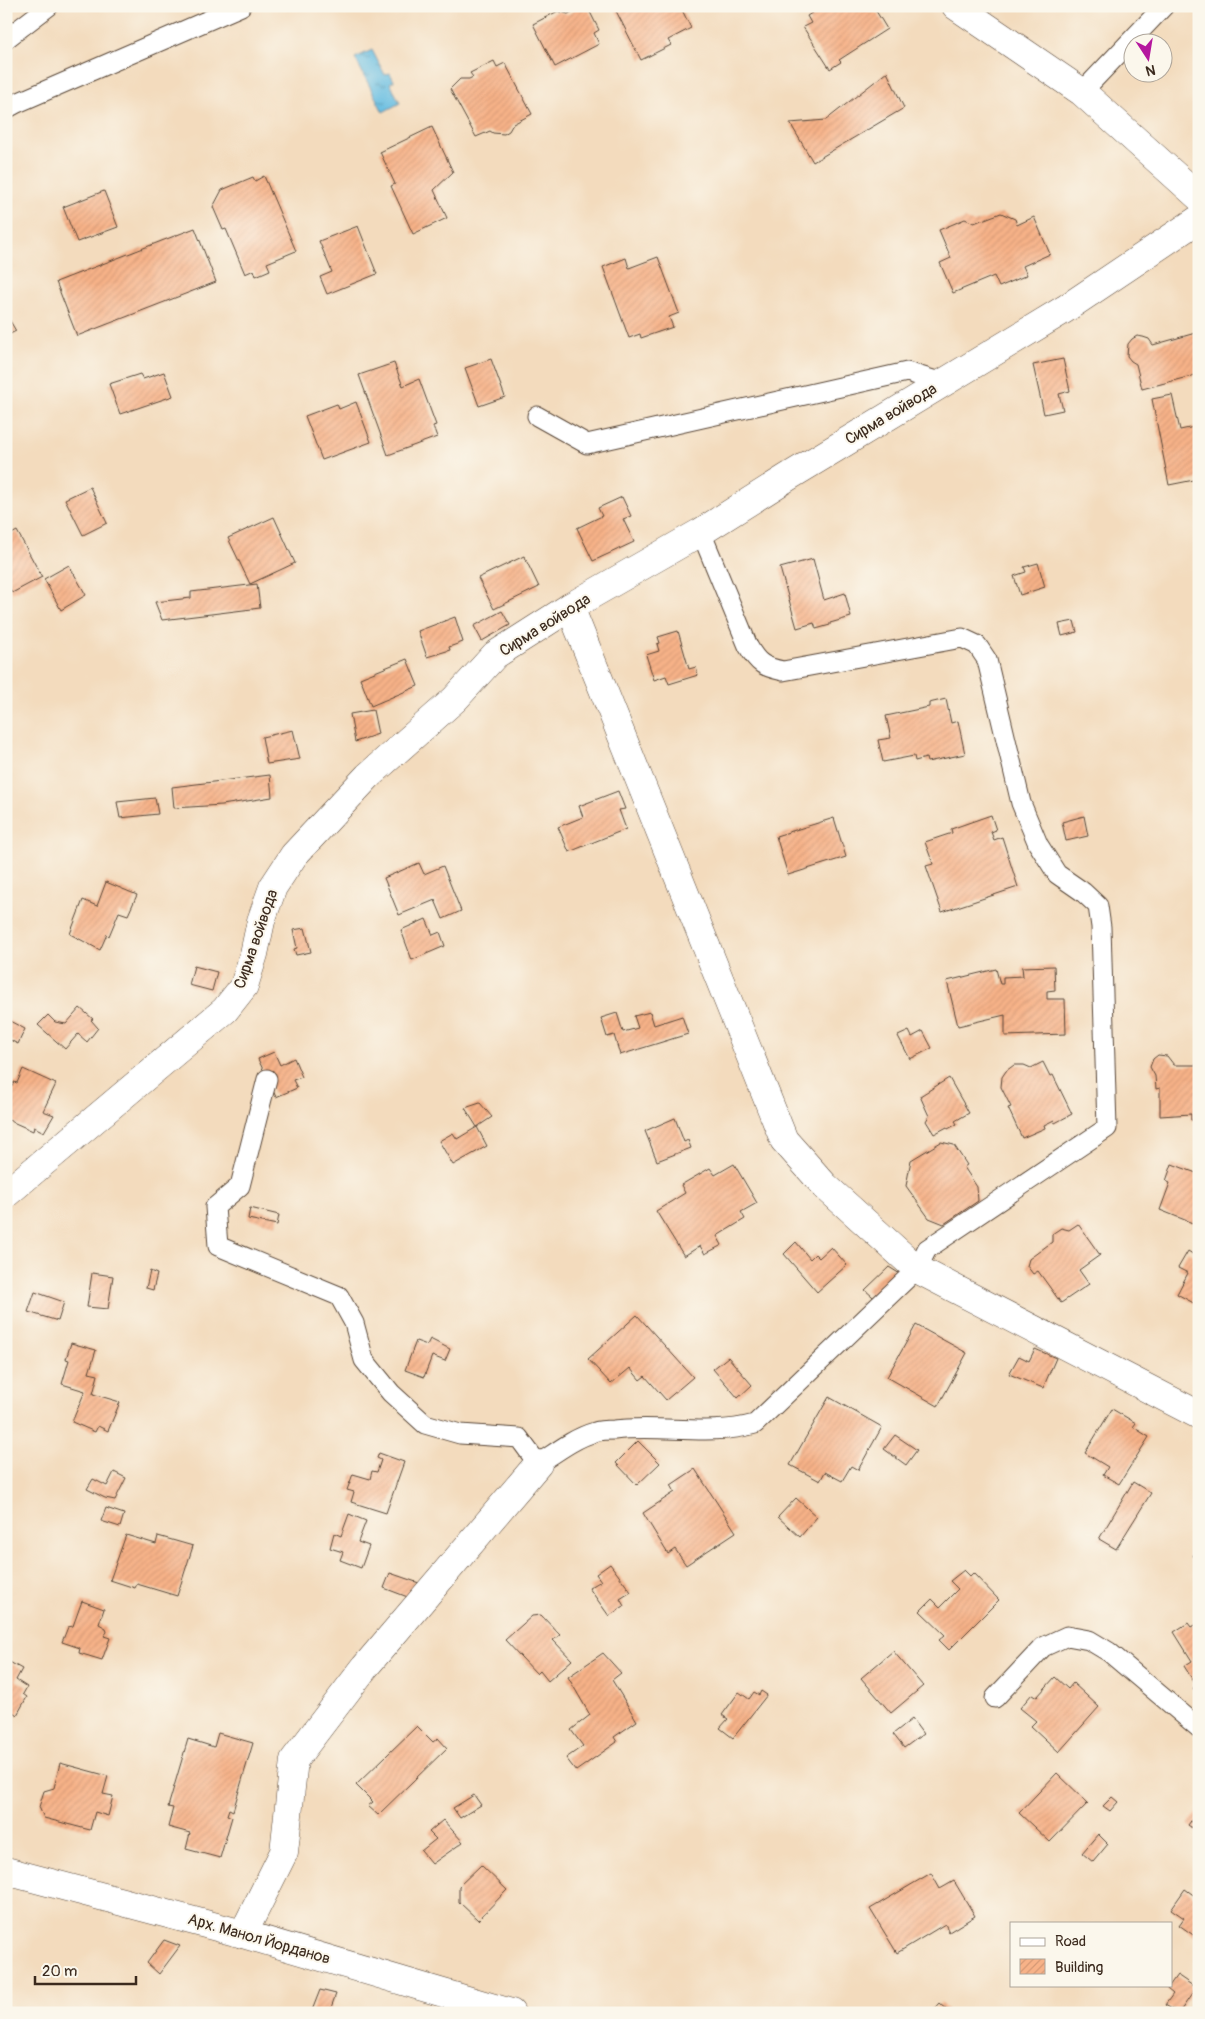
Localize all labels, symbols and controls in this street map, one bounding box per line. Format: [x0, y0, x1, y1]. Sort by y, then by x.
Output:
north arrow [1122, 32, 1172, 82]
text: N [1144, 61, 1157, 80]
street label: Сирма войвода [841, 379, 941, 449]
street label: Сирма войвода [496, 589, 594, 661]
street label: Сирма войвода [230, 887, 282, 991]
street label: Арх. Манол Йорданов [185, 1909, 333, 1969]
legend [1010, 1922, 1172, 1986]
text: Road [1055, 1932, 1086, 1951]
scale bar [35, 1954, 136, 1986]
text: Building [1055, 1958, 1103, 1977]
text: 20 m [42, 1962, 77, 1981]

